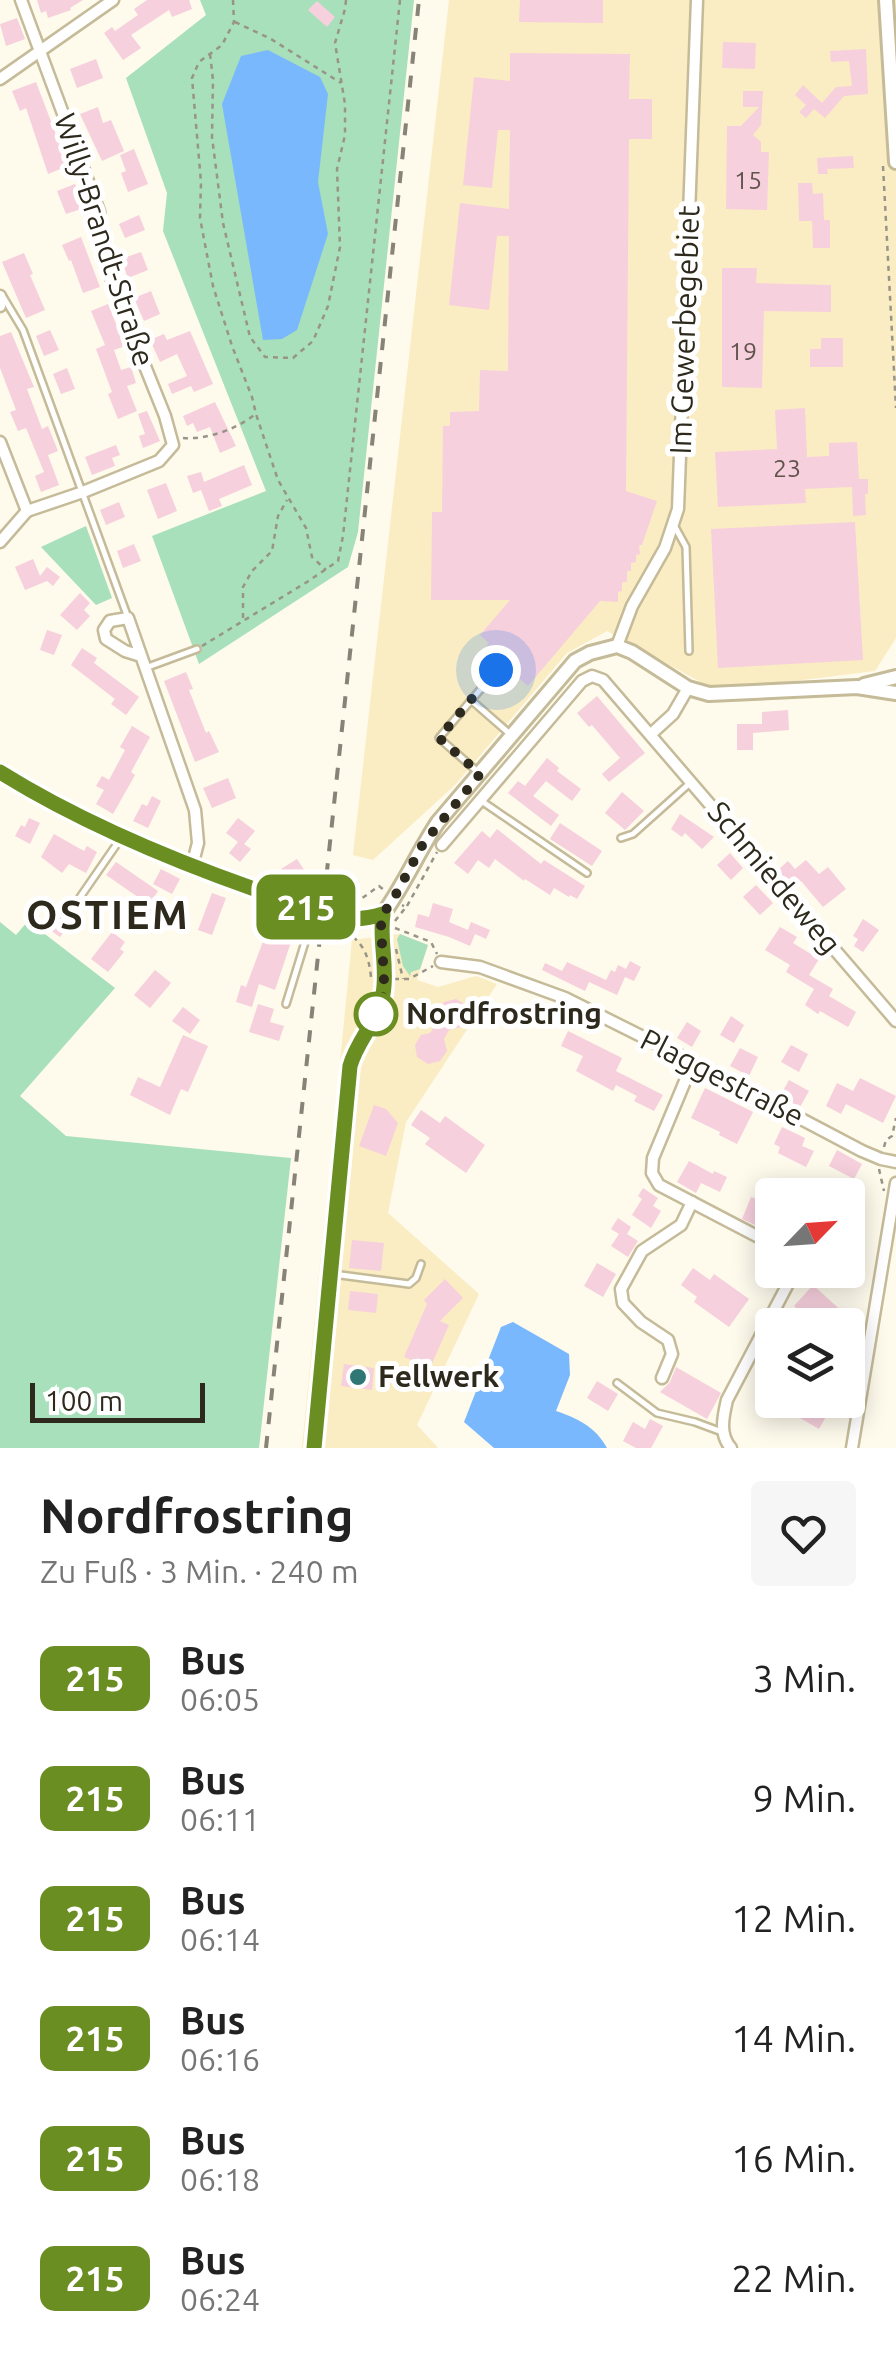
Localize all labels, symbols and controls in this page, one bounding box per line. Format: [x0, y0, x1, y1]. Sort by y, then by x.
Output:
street label: Willy-Brandt-Straße [48, 109, 162, 370]
house number: 15 [734, 166, 762, 194]
street label: Im Gewerbegebiet [663, 205, 705, 455]
house number: 19 [729, 337, 757, 365]
house number: 23 [773, 454, 801, 482]
your location [471, 645, 521, 695]
street label: Schmiedeweg [701, 795, 848, 960]
line badge: 215 [248, 874, 364, 940]
text: 215 [276, 887, 336, 927]
district label: OSTIEM [26, 892, 190, 937]
marker: Nordfrostring [355, 993, 397, 1035]
place label: Nordfrostring [406, 996, 602, 1030]
street label: Plaggestraße [635, 1021, 810, 1133]
north arrow [755, 1178, 865, 1288]
map controls [755, 1178, 865, 1418]
button: layers [755, 1308, 865, 1418]
place label: Fellwerk [378, 1359, 500, 1393]
marker: Fellwerk [347, 1366, 369, 1388]
scale bar [30, 1378, 205, 1422]
text: 100 m [45, 1385, 123, 1416]
button: heart [751, 1481, 856, 1586]
text: Nordfrostring [40, 1488, 354, 1542]
text: Zu Fuß · 3 Min. · 240 m [40, 1553, 359, 1589]
text: Bus [180, 1639, 245, 1681]
text: 3 Min. [753, 1657, 856, 1699]
text: 215 [65, 1658, 125, 1698]
text: 06:05 [180, 1681, 260, 1717]
text: Bus [180, 1759, 245, 1801]
text: 9 Min. [753, 1777, 856, 1819]
text: 215 [65, 1778, 125, 1818]
text: 06:11 [180, 1801, 260, 1837]
text: Bus [180, 1879, 245, 1921]
text: 12 Min. [731, 1897, 856, 1939]
text: 215 [65, 1898, 125, 1938]
text: 06:14 [180, 1921, 260, 1957]
text: Bus [180, 1999, 245, 2041]
text: 14 Min. [731, 2017, 856, 2059]
text: 215 [65, 2018, 125, 2058]
text: 06:16 [180, 2041, 260, 2077]
text: Bus [180, 2119, 245, 2161]
text: 16 Min. [731, 2137, 856, 2179]
text: 215 [65, 2138, 125, 2178]
text: 06:18 [180, 2161, 260, 2197]
text: Bus [180, 2239, 245, 2281]
text: 22 Min. [731, 2257, 856, 2299]
text: 215 [65, 2258, 125, 2298]
text: 06:24 [180, 2281, 260, 2317]

